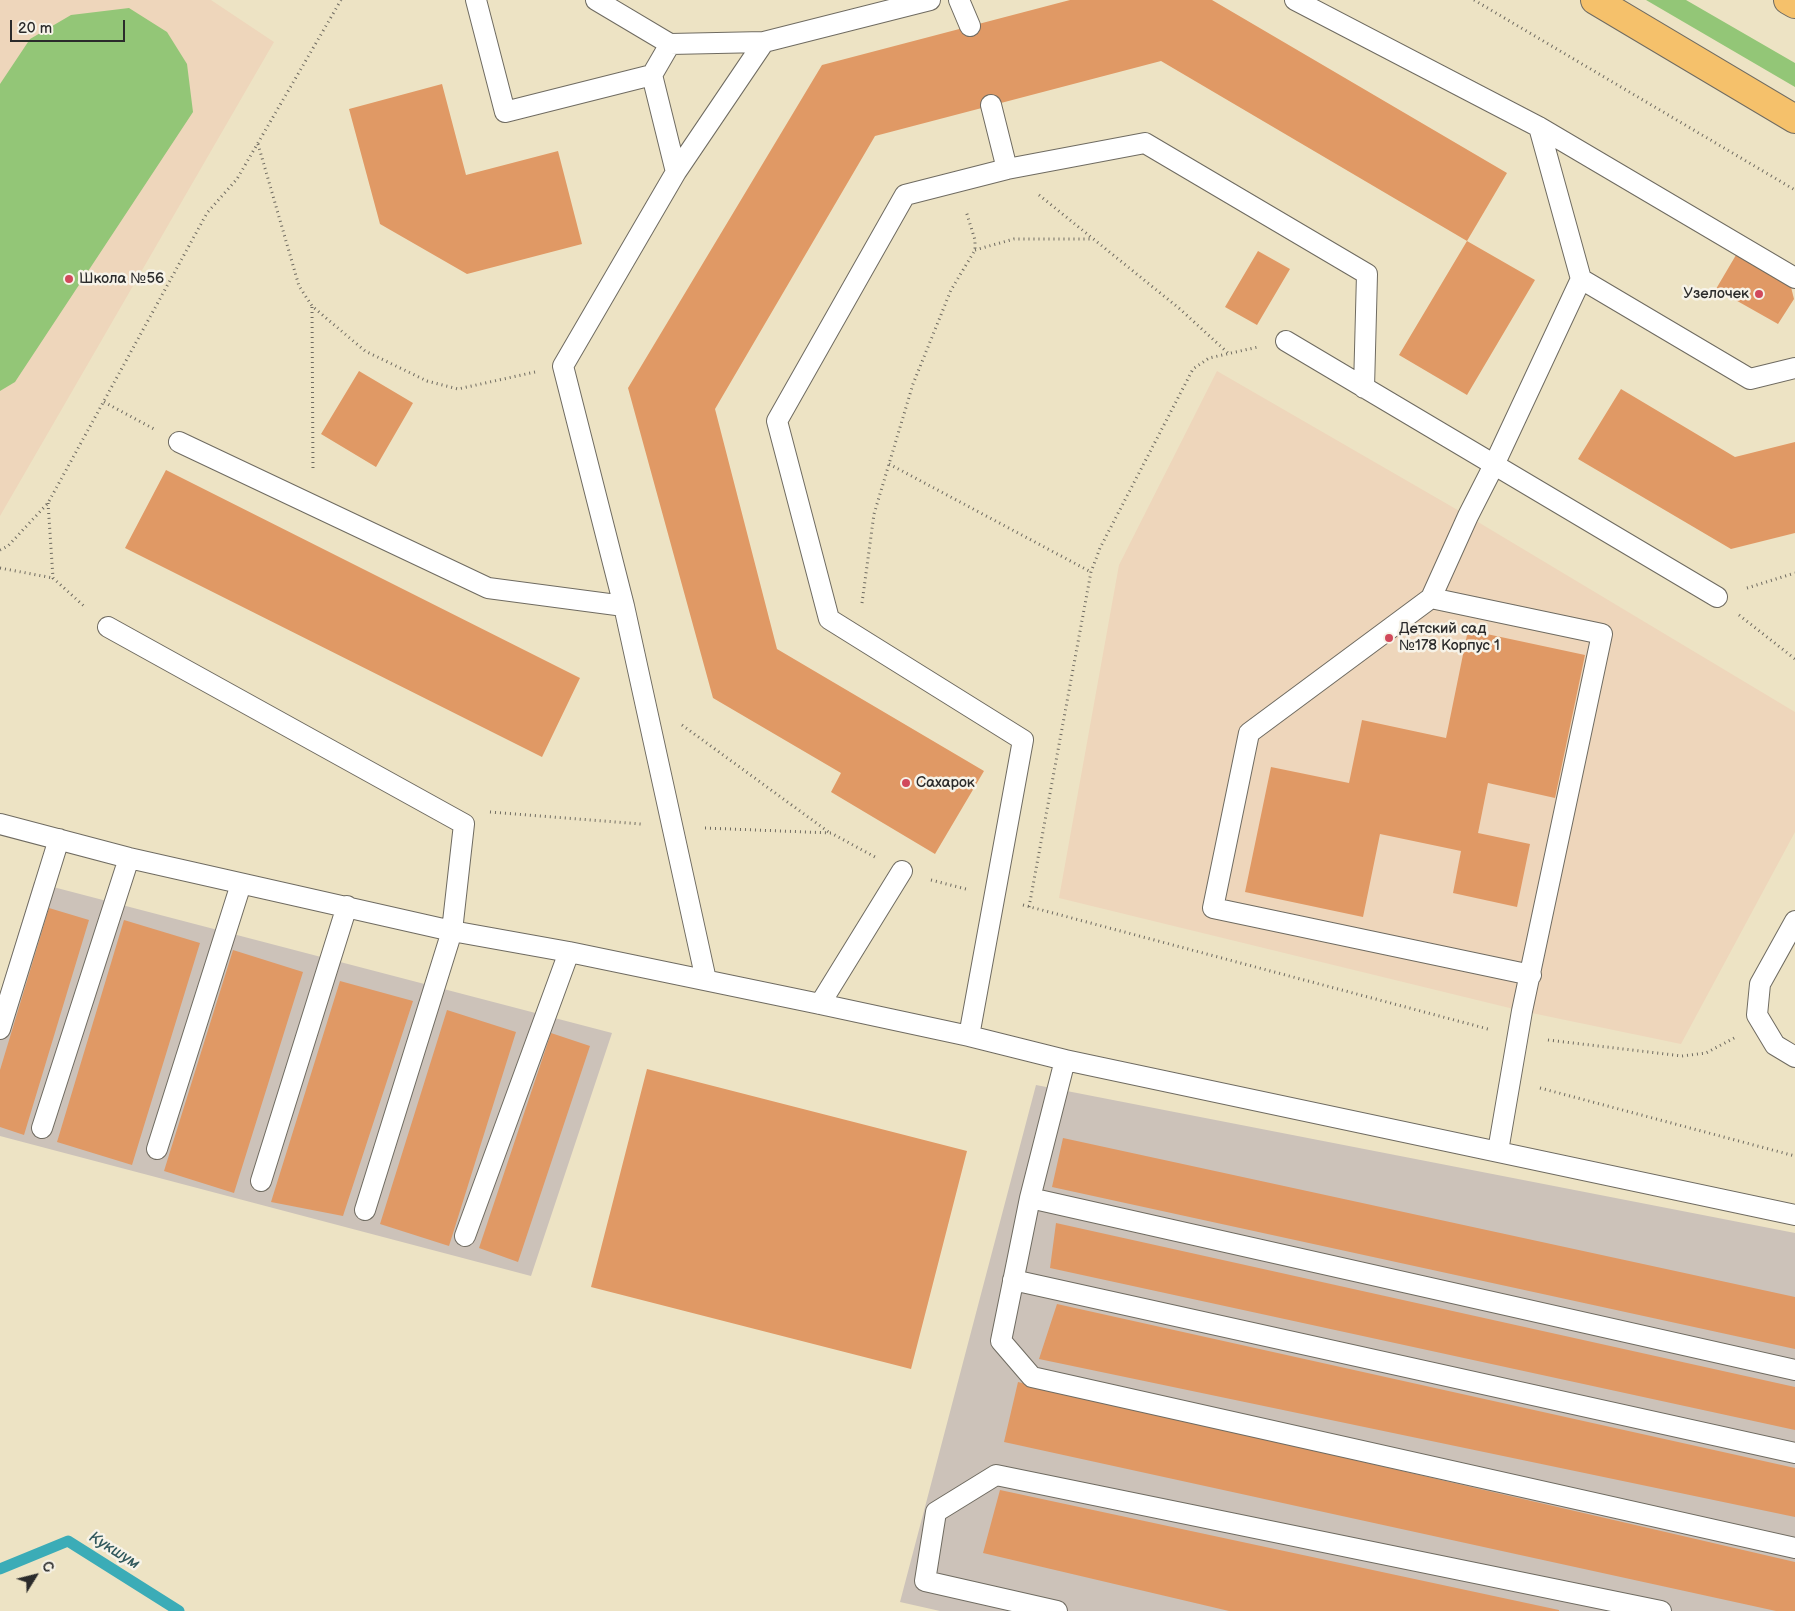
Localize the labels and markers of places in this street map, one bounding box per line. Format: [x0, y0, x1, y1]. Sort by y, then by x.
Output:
place label: Школа №56 [79, 270, 164, 288]
marker: Школа №56 [63, 273, 75, 285]
place label: Узелочек [1683, 285, 1749, 303]
marker: Узелочек [1753, 288, 1765, 300]
place label: Детский сад №178 Корпус 1 [1399, 620, 1500, 655]
marker: Детский сад №178 Корпус 1 [1383, 632, 1395, 644]
place label: Сахарок [916, 774, 975, 792]
marker: Сахарок [900, 777, 912, 789]

